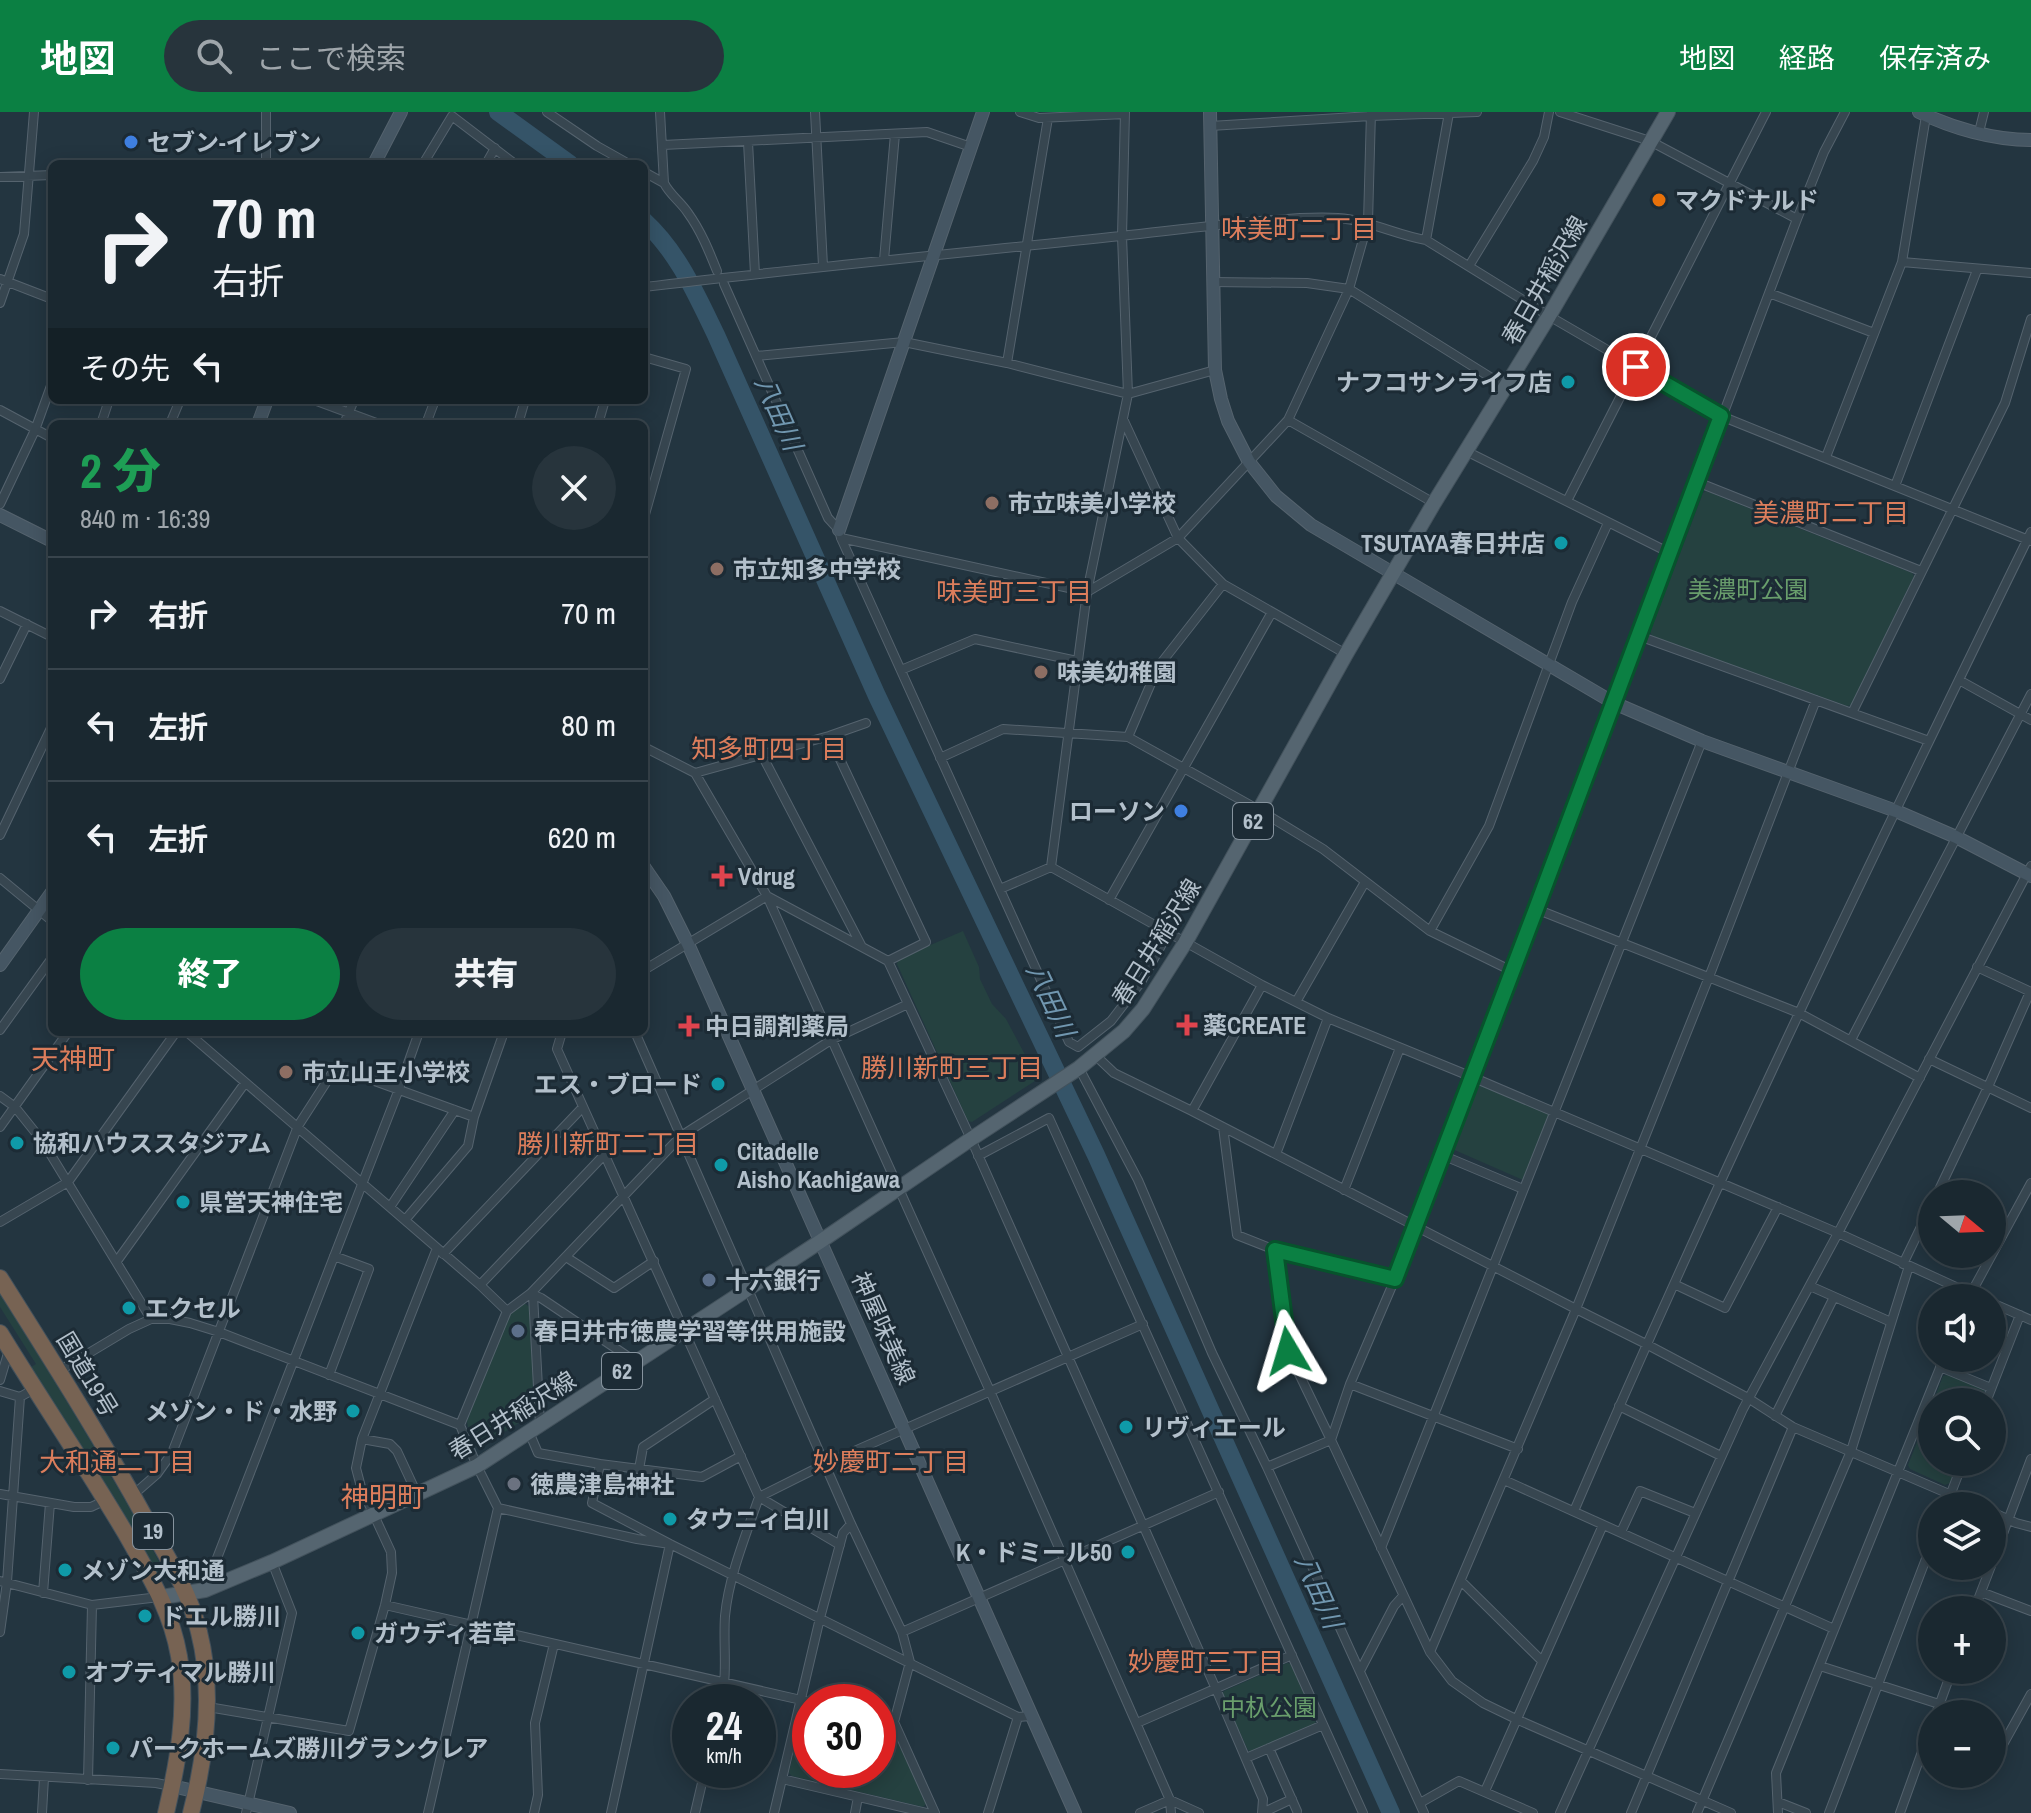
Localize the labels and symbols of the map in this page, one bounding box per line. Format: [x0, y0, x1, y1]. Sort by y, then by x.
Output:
place label: セブン-イレブン [147, 126, 322, 158]
marker: セブン-イレブン [122, 133, 140, 151]
place label: マクドナルド [1675, 184, 1819, 216]
marker: マクドナルド [1650, 191, 1668, 209]
street label: 春日井稲沢線 [1494, 210, 1594, 350]
district label: 味美町二丁目 [1221, 211, 1377, 246]
pin [1602, 333, 1670, 401]
place label: ナフコサンライフ店 [1336, 366, 1552, 398]
water label: 八田川 [747, 370, 812, 458]
marker: ナフコサンライフ店 [1559, 373, 1577, 391]
place label: 市立味美小学校 [1008, 487, 1176, 519]
marker: 市立味美小学校 [983, 494, 1001, 512]
district label: 美濃町二丁目 [1753, 495, 1909, 530]
place label: TSUTAYA春日井店 [1361, 527, 1545, 559]
marker: TSUTAYA春日井店 [1552, 534, 1570, 552]
place label: 市立知多中学校 [733, 553, 901, 585]
marker: 市立知多中学校 [708, 560, 726, 578]
park label: 美濃町公園 [1688, 573, 1808, 605]
district label: 味美町三丁目 [936, 574, 1092, 609]
place label: 味美幼稚園 [1057, 656, 1177, 688]
marker: 味美幼稚園 [1032, 663, 1050, 681]
district label: 知多町四丁目 [691, 731, 847, 766]
place label: ローソン [1069, 795, 1165, 827]
marker: ローソン [1172, 802, 1190, 820]
road number: 62 [1233, 803, 1273, 839]
place label: Vdrug [738, 860, 795, 892]
marker: Vdrug [713, 867, 731, 885]
street label: 春日井稲沢線 [1104, 872, 1208, 1012]
water label: 八田川 [1019, 957, 1085, 1045]
place label: 薬CREATE [1203, 1009, 1306, 1041]
place label: 中日調剤薬局 [705, 1010, 849, 1042]
marker: 薬CREATE [1178, 1016, 1196, 1034]
marker: 中日調剤薬局 [680, 1017, 698, 1035]
district label: 天神町 [31, 1040, 115, 1078]
district label: 勝川新町三丁目 [861, 1050, 1043, 1085]
place label: 市立山王小学校 [302, 1056, 470, 1088]
marker: 市立山王小学校 [277, 1063, 295, 1081]
place label: エス・ブロード [534, 1068, 702, 1100]
marker: エス・ブロード [709, 1075, 727, 1093]
district label: 勝川新町二丁目 [517, 1126, 699, 1161]
place label: 協和ハウススタジアム [33, 1127, 271, 1159]
marker: 協和ハウススタジアム [8, 1134, 26, 1152]
place label: Citadelle Aisho Kachigawa [737, 1135, 900, 1195]
marker: Citadelle Aisho Kachigawa [712, 1156, 730, 1174]
north arrow [1918, 1180, 2006, 1268]
place label: 県営天神住宅 [199, 1186, 343, 1218]
marker: 県営天神住宅 [174, 1193, 192, 1211]
place label: 十六銀行 [725, 1264, 821, 1296]
street label: 神屋味美線 [845, 1267, 923, 1389]
marker: 十六銀行 [700, 1271, 718, 1289]
place label: エクセル [145, 1292, 241, 1324]
marker: エクセル [120, 1299, 138, 1317]
position arrow [1246, 1309, 1330, 1393]
place label: 春日井市徳農学習等供用施設 [534, 1315, 846, 1347]
marker: 春日井市徳農学習等供用施設 [509, 1322, 527, 1340]
street label: 国道19号 [50, 1326, 126, 1422]
road number: 62 [602, 1353, 642, 1389]
street label: 春日井稲沢線 [442, 1363, 582, 1467]
place label: メゾン・ド・水野 [145, 1395, 337, 1427]
marker: メゾン・ド・水野 [344, 1402, 362, 1420]
place label: リヴィエール [1142, 1411, 1286, 1443]
marker: リヴィエール [1117, 1418, 1135, 1436]
district label: 大和通二丁目 [39, 1444, 195, 1479]
district label: 妙慶町二丁目 [813, 1444, 969, 1479]
place label: 徳農津島神社 [530, 1468, 674, 1500]
marker: 徳農津島神社 [505, 1475, 523, 1493]
district label: 神明町 [341, 1478, 425, 1516]
place label: タウニィ白川 [686, 1503, 830, 1535]
marker: タウニィ白川 [661, 1510, 679, 1528]
road number: 19 [133, 1513, 173, 1549]
place label: K・ドミール50 [956, 1536, 1112, 1568]
marker: K・ドミール50 [1119, 1543, 1137, 1561]
water label: 八田川 [1287, 1548, 1352, 1636]
place label: メゾン大和通 [81, 1554, 225, 1586]
marker: メゾン大和通 [56, 1561, 74, 1579]
place label: ドエル勝川 [161, 1600, 281, 1632]
marker: ドエル勝川 [136, 1607, 154, 1625]
place label: ガウディ若草 [374, 1617, 516, 1649]
marker: ガウディ若草 [349, 1624, 367, 1642]
district label: 妙慶町三丁目 [1128, 1644, 1284, 1679]
place label: オプティマル勝川 [85, 1656, 276, 1688]
marker: オプティマル勝川 [60, 1663, 78, 1681]
speed limit sign: 30 [792, 1684, 896, 1788]
park label: 中杁公園 [1221, 1691, 1317, 1723]
place label: パークホームズ勝川グランクレア [129, 1732, 488, 1764]
marker: パークホームズ勝川グランクレア [104, 1739, 122, 1757]

